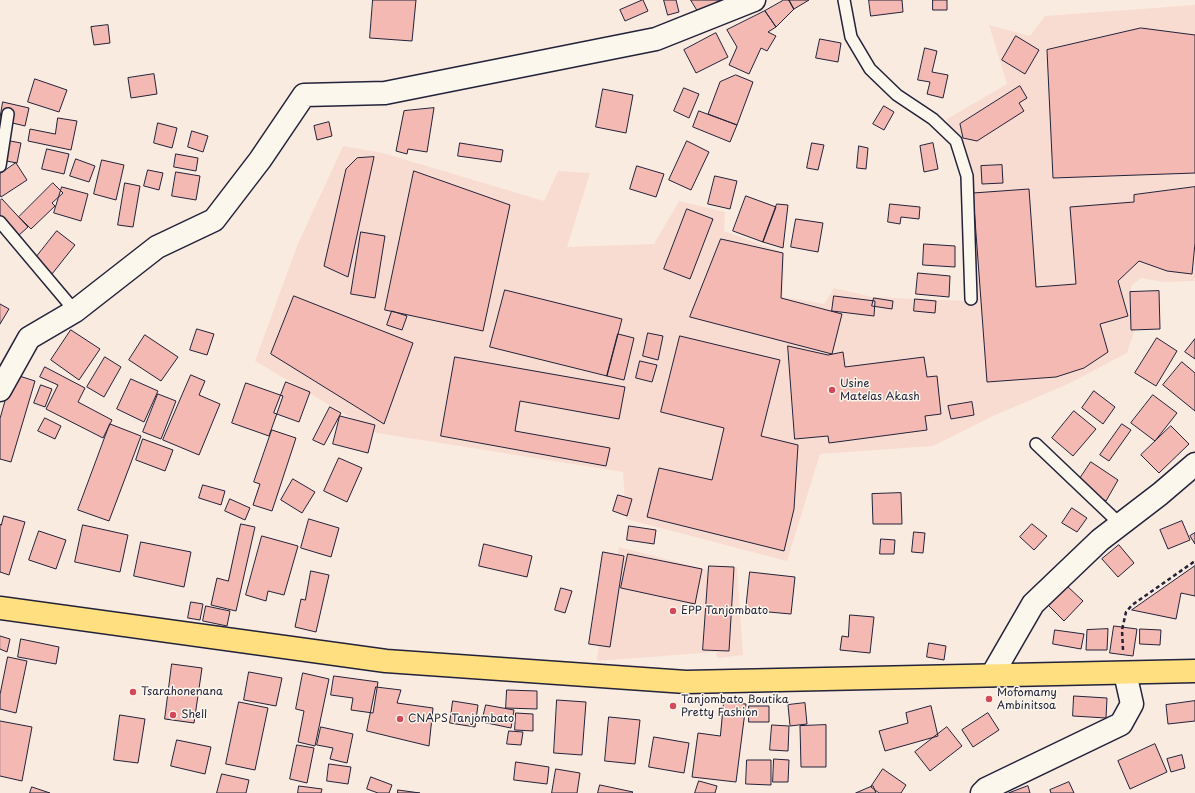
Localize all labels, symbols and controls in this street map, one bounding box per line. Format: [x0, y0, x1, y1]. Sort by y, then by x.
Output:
place label: Usine Matelas Akash [840, 377, 920, 403]
marker: Usine Matelas Akash [827, 385, 837, 395]
place label: EPP Tanjombato [681, 604, 768, 618]
marker: EPP Tanjombato [668, 606, 678, 616]
place label: Tsarahonenana [141, 685, 223, 699]
place label: Mofomamy Ambinitsoa [997, 686, 1057, 712]
marker: Tsarahonenana [128, 687, 138, 697]
place label: Tanjombato Boutika Pretty Fashion [681, 693, 789, 719]
marker: Mofomamy Ambinitsoa [984, 694, 994, 704]
marker: Tanjombato Boutika Pretty Fashion [668, 701, 678, 711]
place label: Shell [181, 708, 207, 722]
marker: Shell [168, 710, 178, 720]
place label: CNAPS Tanjombato [408, 712, 514, 726]
marker: CNAPS Tanjombato [395, 714, 405, 724]

